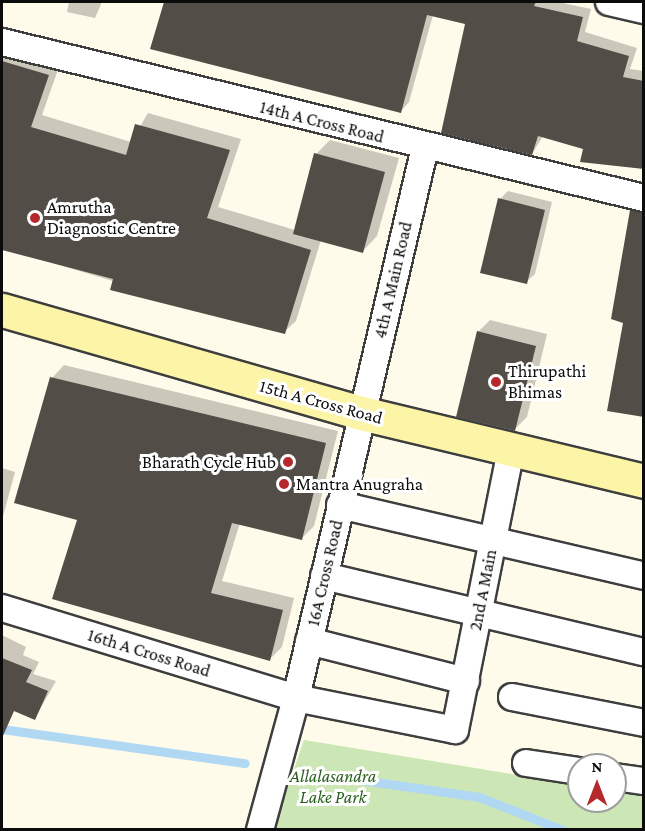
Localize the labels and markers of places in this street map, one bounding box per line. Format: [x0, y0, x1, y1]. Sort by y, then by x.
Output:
place label: Amrutha Diagnostic Centre [47, 197, 176, 240]
marker: Amrutha Diagnostic Centre [28, 211, 42, 225]
place label: Thirupathi Bhimas [508, 361, 586, 404]
marker: Thirupathi Bhimas [489, 375, 503, 389]
place label: Bharath Cycle Hub [142, 451, 276, 473]
marker: Bharath Cycle Hub [281, 455, 295, 469]
place label: Mantra Anugraha [296, 473, 423, 495]
marker: Mantra Anugraha [277, 477, 291, 491]

